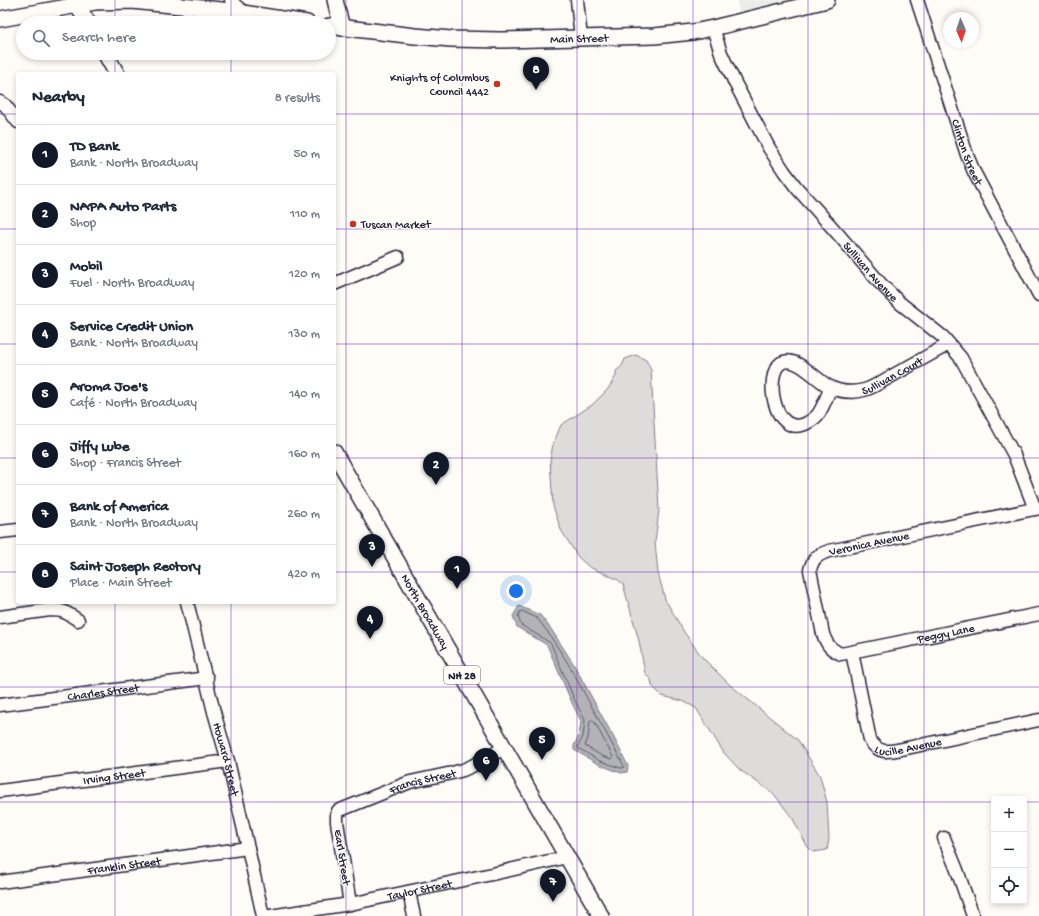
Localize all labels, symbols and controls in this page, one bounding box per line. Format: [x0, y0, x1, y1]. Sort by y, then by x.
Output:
north arrow [943, 12, 979, 48]
search box [16, 16, 336, 60]
icon: search [30, 27, 52, 49]
text: Search here [62, 29, 136, 47]
street label: Main Street [550, 32, 610, 48]
pin: 8 [523, 57, 549, 90]
place label: Knights of Columbus Council 4442 [390, 72, 490, 100]
marker: Knights of Columbus Council 4442 [492, 79, 502, 89]
text: Nearby [32, 88, 85, 108]
text: 8 results [275, 91, 320, 106]
street label: Clinton Street [947, 118, 985, 189]
text: TD Bank [70, 138, 119, 156]
text: 1 [42, 147, 48, 162]
text: 50 m [293, 147, 320, 162]
text: Bank · North Broadway [70, 156, 198, 171]
text: NAPA Auto Parts [70, 198, 176, 216]
text: 2 [42, 207, 48, 222]
text: 110 m [290, 207, 320, 222]
text: Shop [70, 216, 96, 231]
marker: Tuscan Market [348, 219, 358, 229]
place label: Tuscan Market [360, 219, 432, 233]
street label: Sullivan Avenue [839, 240, 900, 306]
text: Mobil [70, 258, 103, 276]
text: 3 [42, 267, 48, 282]
text: 120 m [289, 267, 320, 282]
text: Fuel · North Broadway [70, 276, 194, 291]
text: Service Credit Union [70, 318, 193, 336]
text: 4 [42, 327, 48, 342]
text: 130 m [288, 327, 320, 342]
text: Bank · North Broadway [70, 336, 198, 351]
street label: Sullivan Court [861, 355, 927, 399]
text: Aroma Joe's [70, 378, 147, 396]
text: 5 [42, 387, 48, 402]
text: 140 m [289, 387, 320, 402]
text: Café · North Broadway [70, 396, 197, 411]
text: Jiffy Lube [70, 438, 130, 456]
text: 6 [42, 447, 48, 462]
text: 160 m [288, 447, 320, 462]
pin: 2 [423, 452, 449, 485]
text: Shop · Francis Street [70, 456, 181, 471]
text: Bank of America [70, 498, 169, 516]
text: 7 [42, 507, 48, 522]
text: 260 m [287, 507, 320, 522]
text: Bank · North Broadway [70, 516, 198, 531]
street label: Veronica Avenue [827, 529, 911, 560]
pin: 3 [359, 534, 385, 567]
pin: 1 [444, 556, 470, 589]
text: Saint Joseph Rectory [70, 558, 201, 576]
text: 8 [41, 567, 49, 582]
text: 420 m [288, 567, 320, 582]
street label: North Broadway [397, 572, 451, 653]
text: Place · Main Street [70, 576, 172, 591]
your location [506, 581, 526, 601]
pin: 4 [357, 606, 383, 639]
street label: Peggy Lane [915, 622, 977, 648]
road number: NH 28 [444, 666, 480, 684]
street label: Charles Street [67, 682, 141, 705]
street label: Howard Street [208, 721, 241, 799]
pin: 5 [529, 727, 555, 760]
street label: Lucille Avenue [871, 736, 944, 760]
pin: 6 [473, 748, 499, 781]
street label: Irving Street [82, 767, 147, 789]
street label: Francis Street [387, 767, 459, 799]
map controls [991, 796, 1027, 904]
button: + [991, 796, 1027, 832]
street label: Earl Street [330, 829, 352, 887]
button: − [991, 832, 1027, 868]
street label: Franklin Street [86, 855, 163, 879]
button: locate [991, 868, 1027, 904]
pin: 7 [540, 869, 566, 902]
street label: Taylor Street [386, 877, 454, 905]

